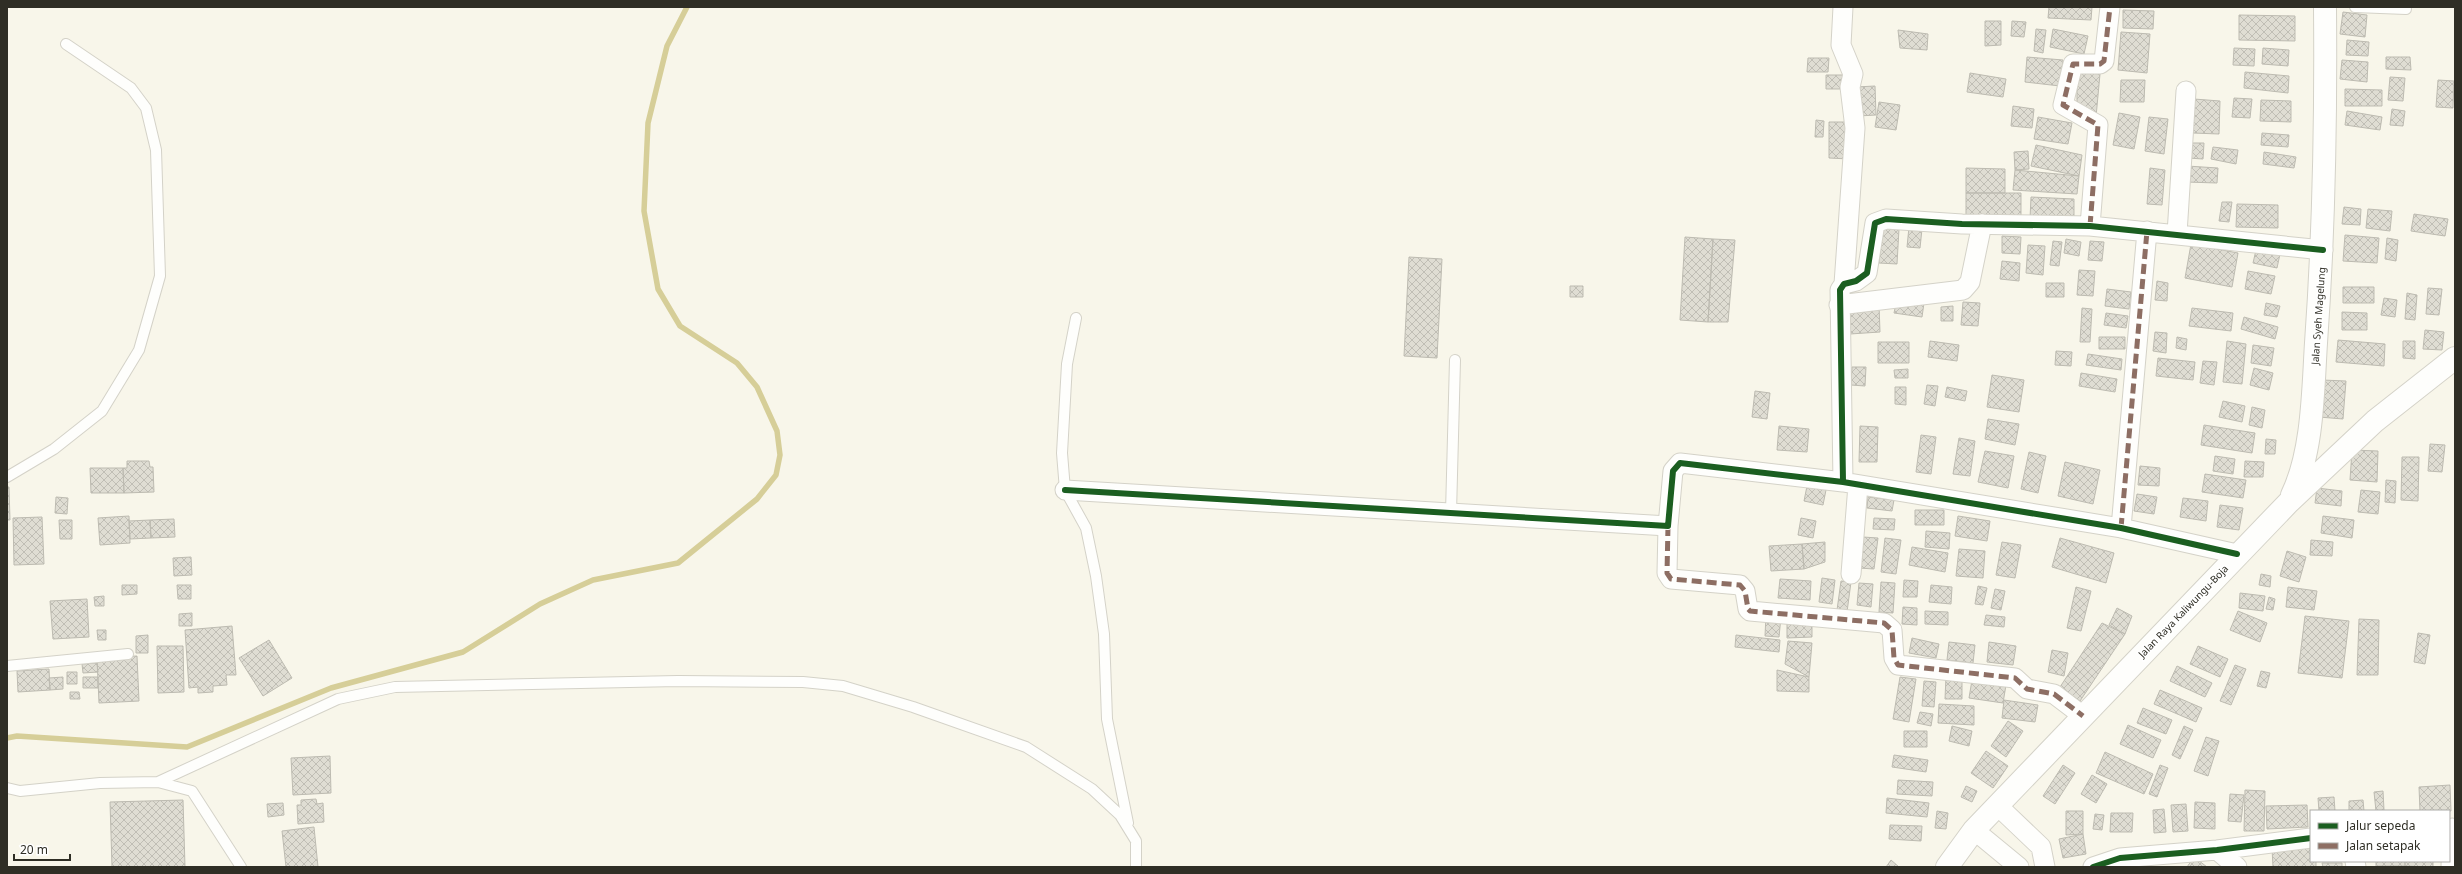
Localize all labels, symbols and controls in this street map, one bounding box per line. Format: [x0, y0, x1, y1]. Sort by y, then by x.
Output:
street label: Jalan Syeh Magelung [2308, 267, 2328, 366]
street label: Jalan Raya Kaliwungu-Boja [2134, 562, 2231, 661]
legend [2310, 810, 2450, 862]
text: Jalur sepeda [2345, 817, 2415, 834]
scale bar [14, 836, 70, 862]
text: Jalan setapak [2345, 837, 2421, 854]
text: 20 m [20, 841, 48, 858]

